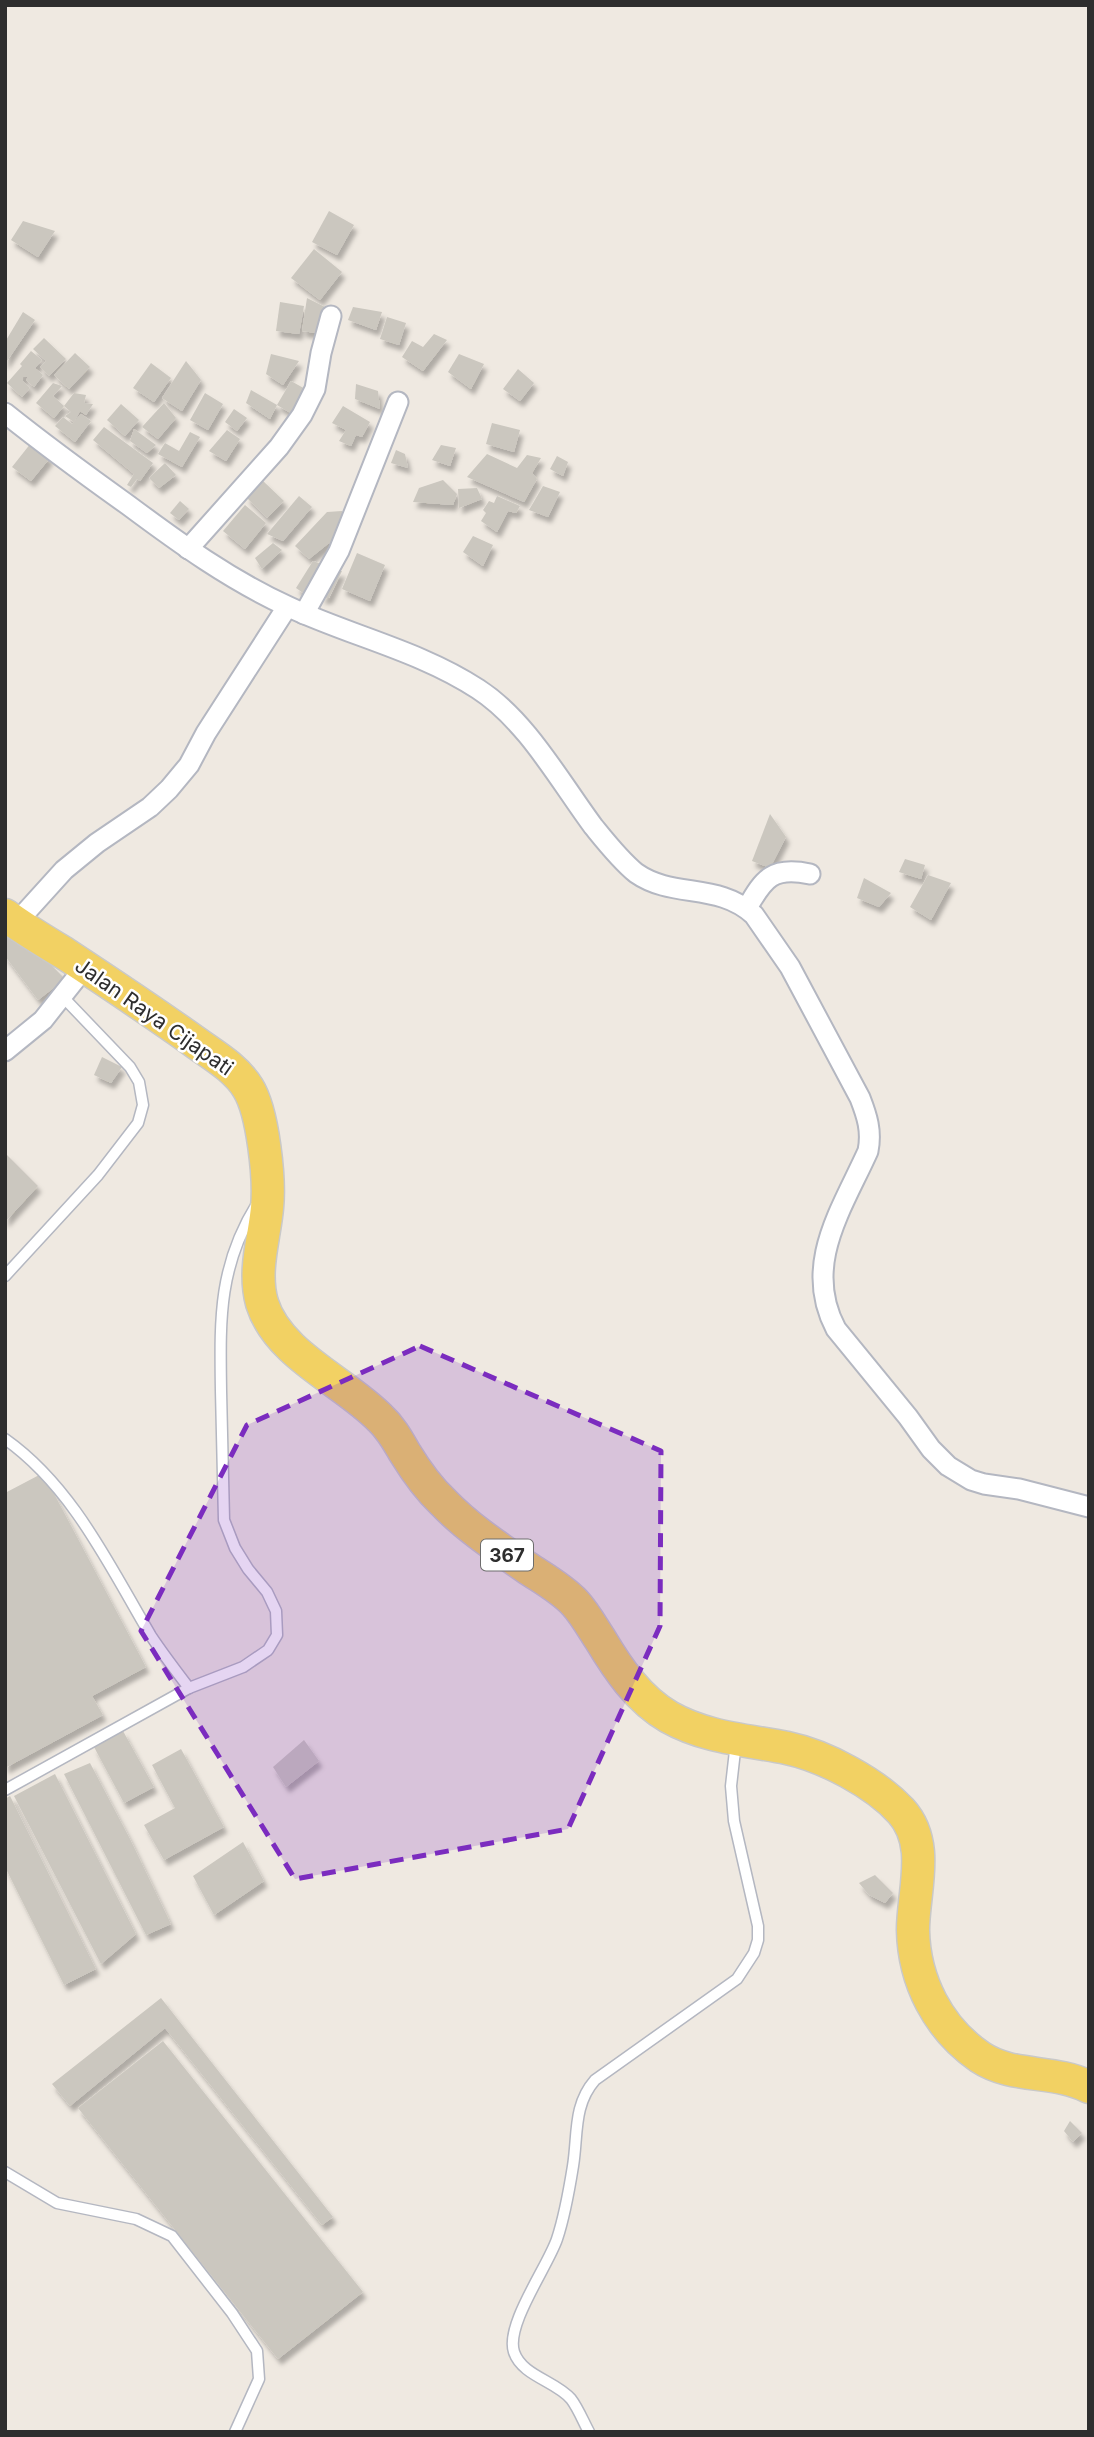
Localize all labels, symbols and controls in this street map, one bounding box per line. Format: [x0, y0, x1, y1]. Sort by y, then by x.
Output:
street label: Jalan Raya Cijapati [70, 953, 238, 1081]
road number: 367 [481, 1540, 533, 1570]

